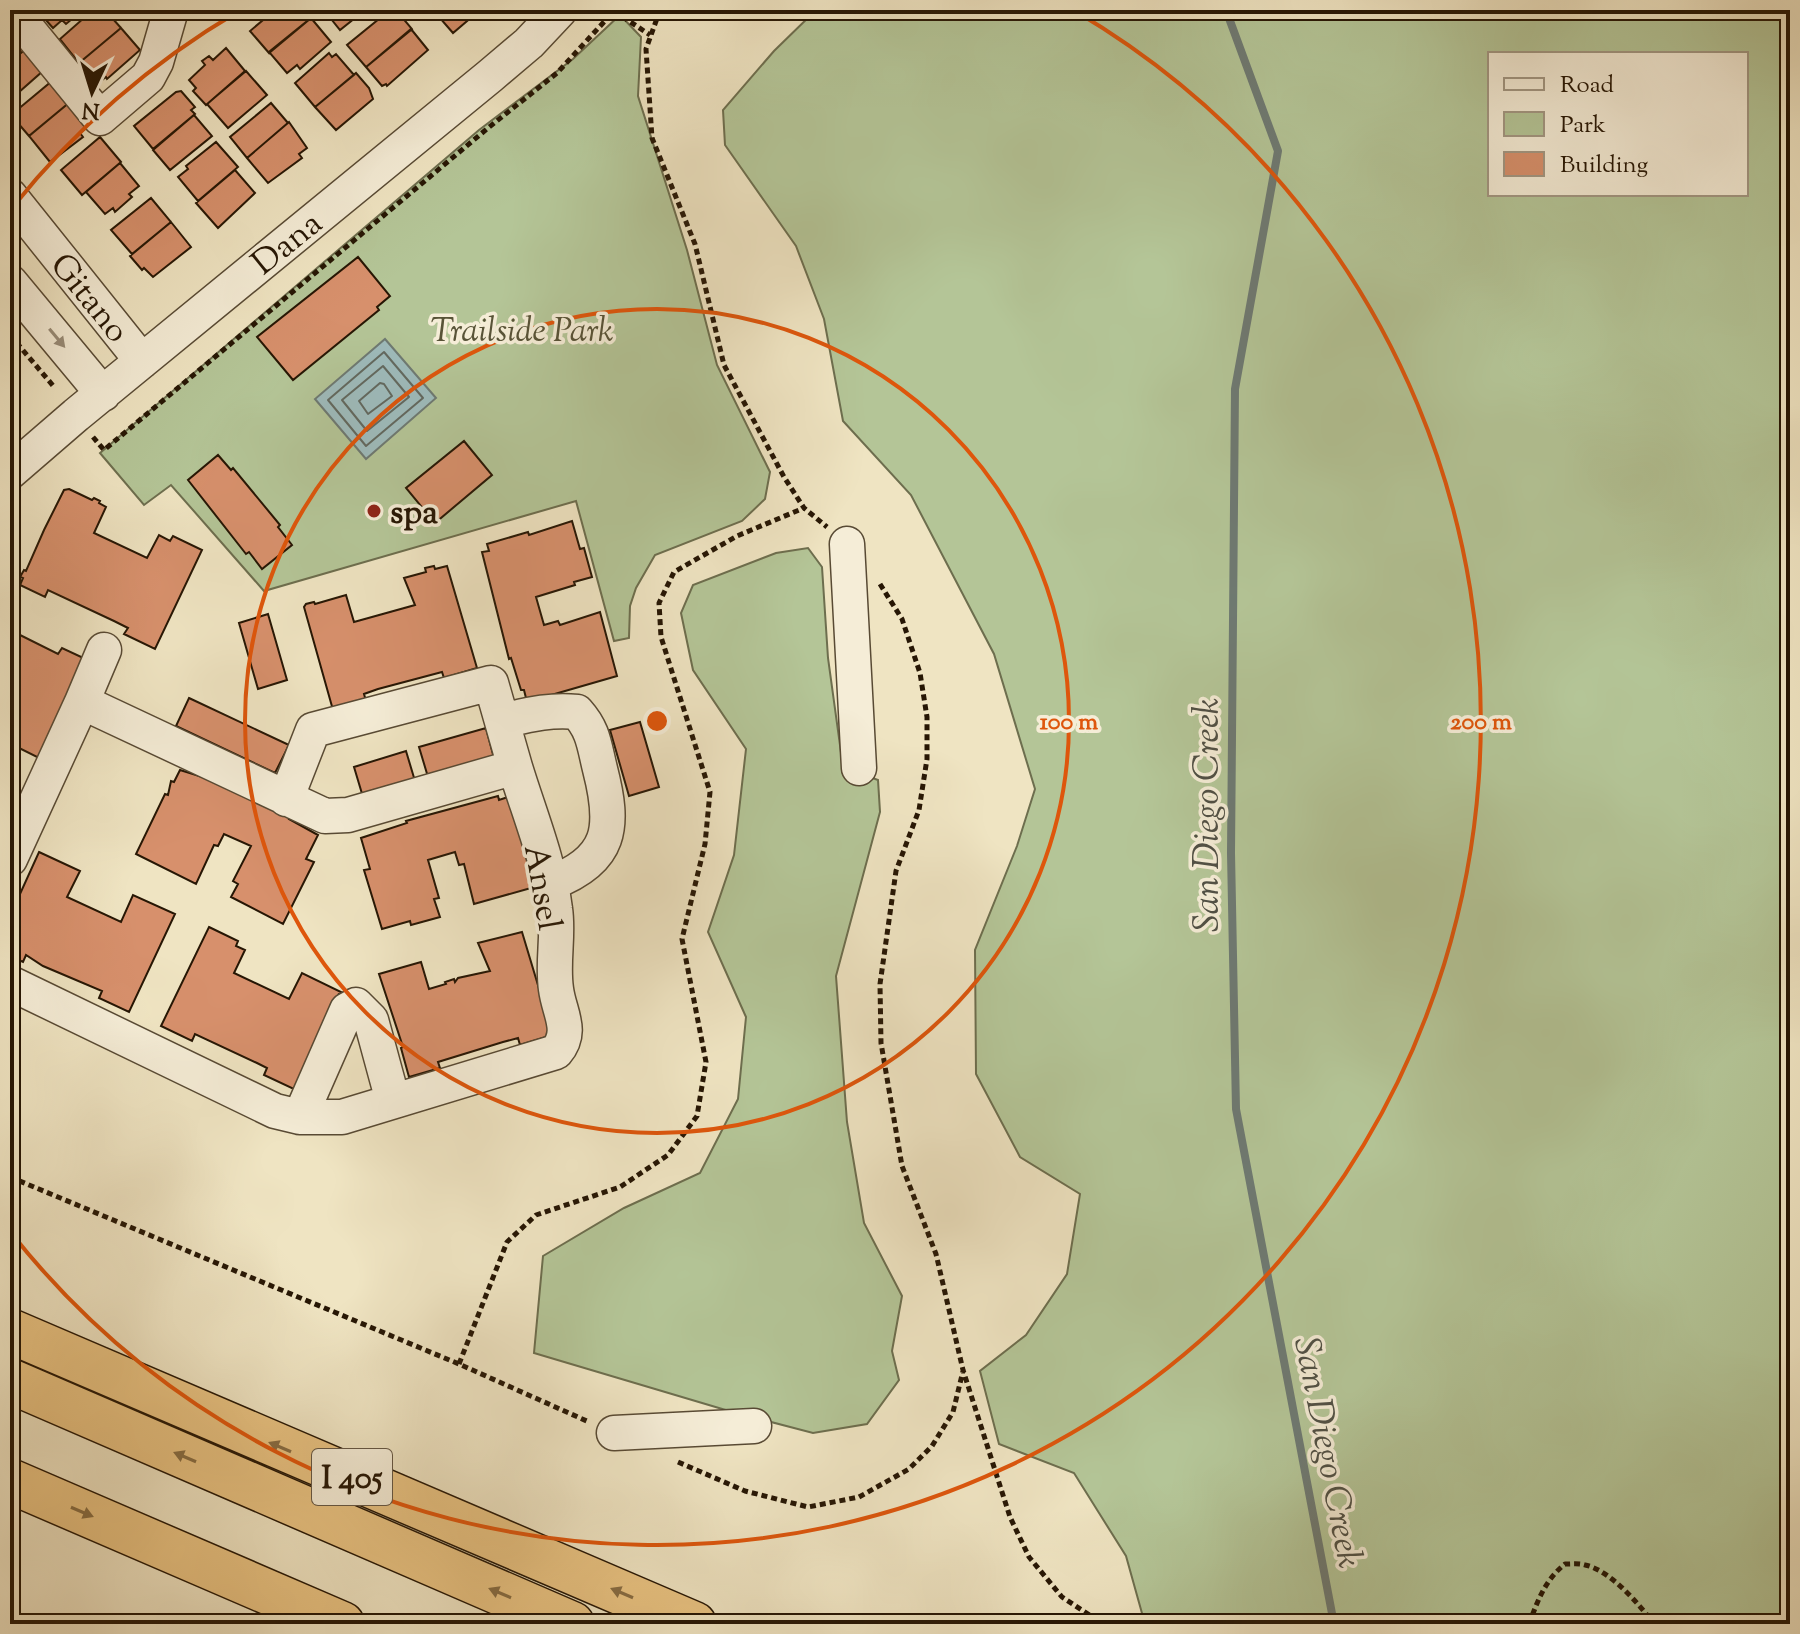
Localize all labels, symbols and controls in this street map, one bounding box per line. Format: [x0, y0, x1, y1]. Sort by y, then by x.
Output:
north arrow [52, 52, 132, 132]
legend [1488, 52, 1748, 196]
text: Road [1560, 69, 1614, 103]
text: N [81, 92, 101, 126]
text: Park [1560, 109, 1606, 143]
text: Building [1560, 149, 1649, 183]
street label: Dana [242, 201, 334, 288]
street label: Gitano [37, 244, 140, 355]
park label: Trailside Park [431, 308, 613, 357]
one-way arrow [48, 328, 64, 348]
place label: spa [390, 490, 438, 539]
marker: spa [365, 502, 383, 520]
water label: San Diego Creek [1183, 698, 1235, 932]
text: 100 m [1040, 706, 1098, 740]
text: 200 m [1450, 706, 1512, 740]
centre of rings [643, 707, 671, 735]
street label: Ansel [509, 841, 572, 934]
water label: San Diego Creek [1278, 1333, 1374, 1573]
one-way arrow [268, 1440, 292, 1453]
road number: I 405 [312, 1449, 392, 1505]
one-way arrow [173, 1450, 196, 1463]
one-way arrow [70, 1506, 93, 1519]
one-way arrow [489, 1586, 512, 1600]
one-way arrow [610, 1587, 634, 1600]

